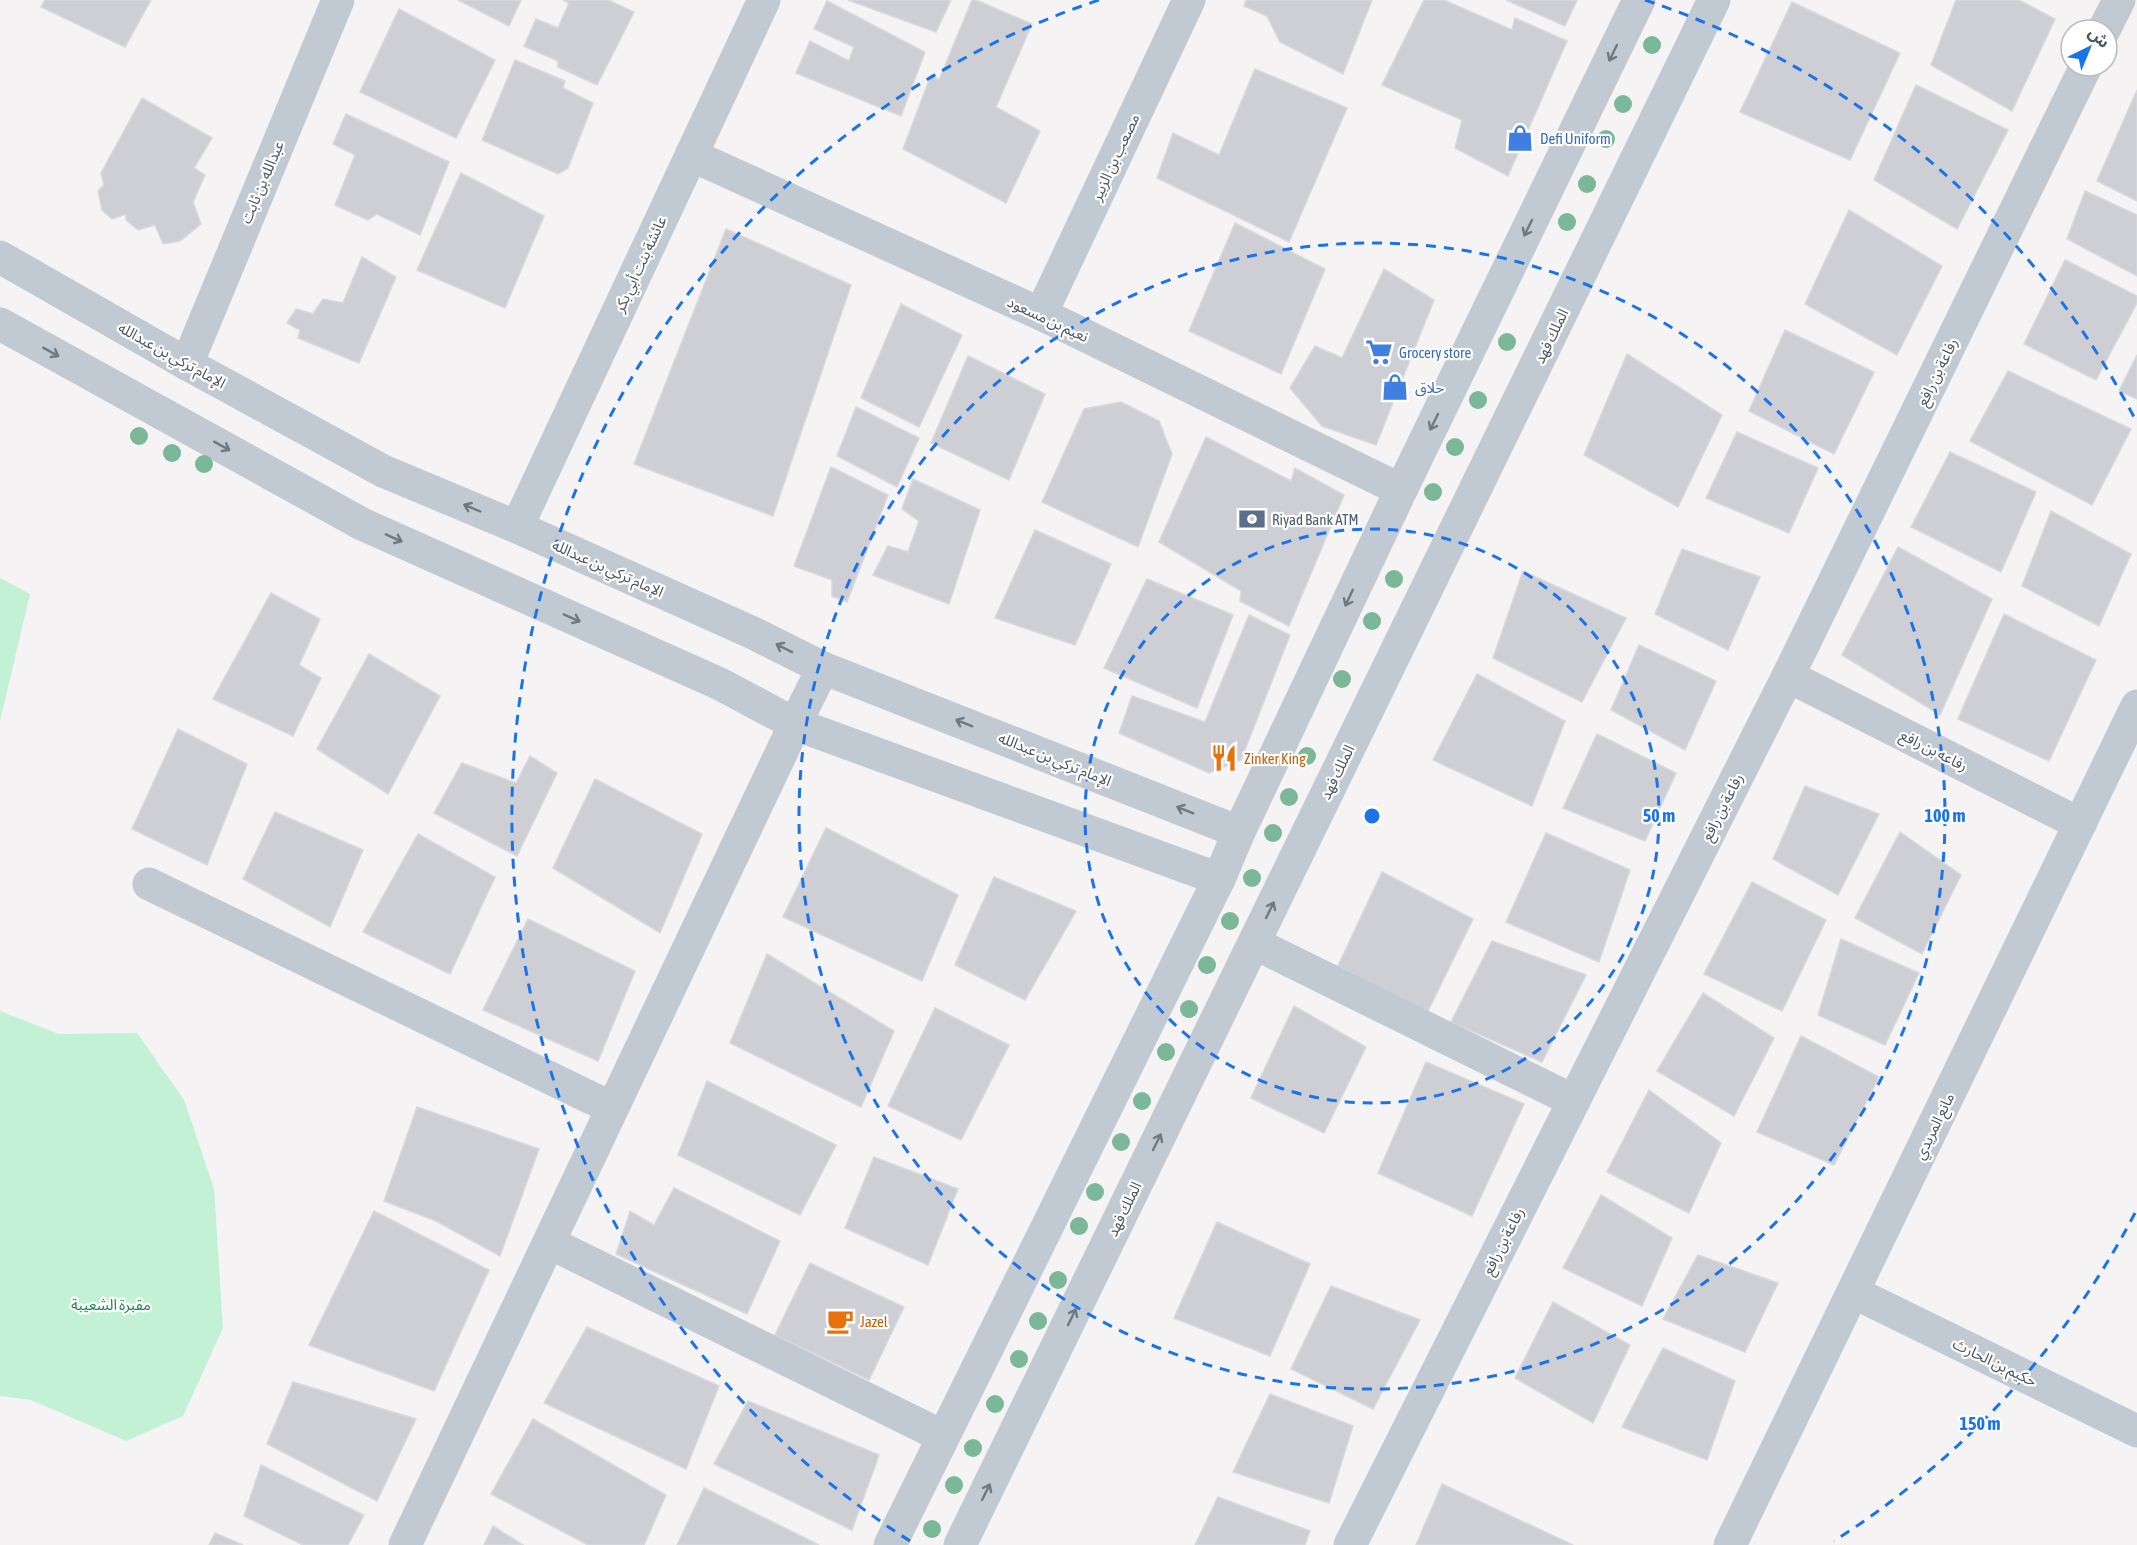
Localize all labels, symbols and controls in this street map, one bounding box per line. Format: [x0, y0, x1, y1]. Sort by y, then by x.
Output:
north arrow [2059, 18, 2119, 78]
text: ش [2084, 23, 2113, 52]
one-way arrow [1607, 43, 1619, 61]
street label: مصعب بن الزبير [1087, 111, 1143, 204]
shop icon: Defi Uniform [1505, 123, 1535, 153]
place label: Defi Uniform [1540, 130, 1611, 147]
street label: عبدالله بن ثابت [237, 138, 288, 226]
street label: عائشة بنت أبي بكر [610, 213, 673, 317]
one-way arrow [1522, 219, 1534, 236]
street label: نعيم بن مسعود [1003, 293, 1091, 348]
street label: الملك فهد [1530, 306, 1572, 367]
street label: الإمام تركي بن عبدالله [114, 318, 229, 395]
street label: رفاعة بن رافع [1913, 335, 1964, 410]
supermarket icon: Grocery store [1364, 337, 1394, 367]
place label: Grocery store [1399, 344, 1471, 361]
one-way arrow [42, 346, 59, 358]
shop icon: حلاق [1380, 372, 1410, 402]
place label: حلاق [1415, 379, 1445, 397]
one-way arrow [1427, 413, 1439, 431]
one-way arrow [213, 440, 230, 452]
one-way arrow [464, 502, 482, 513]
bank icon: Riyad Bank ATM [1237, 504, 1267, 534]
place label: Riyad Bank ATM [1272, 511, 1359, 528]
one-way arrow [384, 533, 403, 544]
street label: الإمام تركي بن عبدالله [548, 536, 666, 603]
one-way arrow [1343, 589, 1355, 607]
one-way arrow [563, 613, 581, 624]
one-way arrow [776, 642, 794, 654]
one-way arrow [955, 717, 974, 728]
street label: رفاعه بن رافع [1896, 726, 1971, 778]
street label: الإمام تركي بن عبدالله [995, 729, 1114, 793]
street label: الملك فهد [1316, 742, 1358, 803]
restaurant icon: Zinker King [1209, 743, 1239, 773]
place label: Zinker King [1244, 750, 1306, 767]
street label: رفاعة بن رافع [1698, 770, 1750, 845]
one-way arrow [1176, 804, 1194, 815]
text: 50 m [1643, 805, 1675, 826]
text: 100 m [1925, 805, 1965, 826]
centre of rings [1362, 806, 1382, 826]
one-way arrow [1265, 901, 1277, 919]
street label: مانع المريدي [1911, 1090, 1961, 1164]
one-way arrow [1152, 1133, 1164, 1151]
street label: الملك فهد [1103, 1179, 1145, 1240]
street label: رفاعة بن رافع [1479, 1204, 1531, 1279]
park label: مقبرة الشعيبة [71, 1296, 151, 1314]
cafe icon: Jazel [825, 1306, 855, 1336]
one-way arrow [1066, 1309, 1078, 1327]
place label: Jazel [860, 1313, 888, 1330]
street label: حكيم بن الحارث [1949, 1334, 2040, 1392]
text: 150 m [1960, 1413, 2000, 1434]
one-way arrow [981, 1484, 993, 1502]

